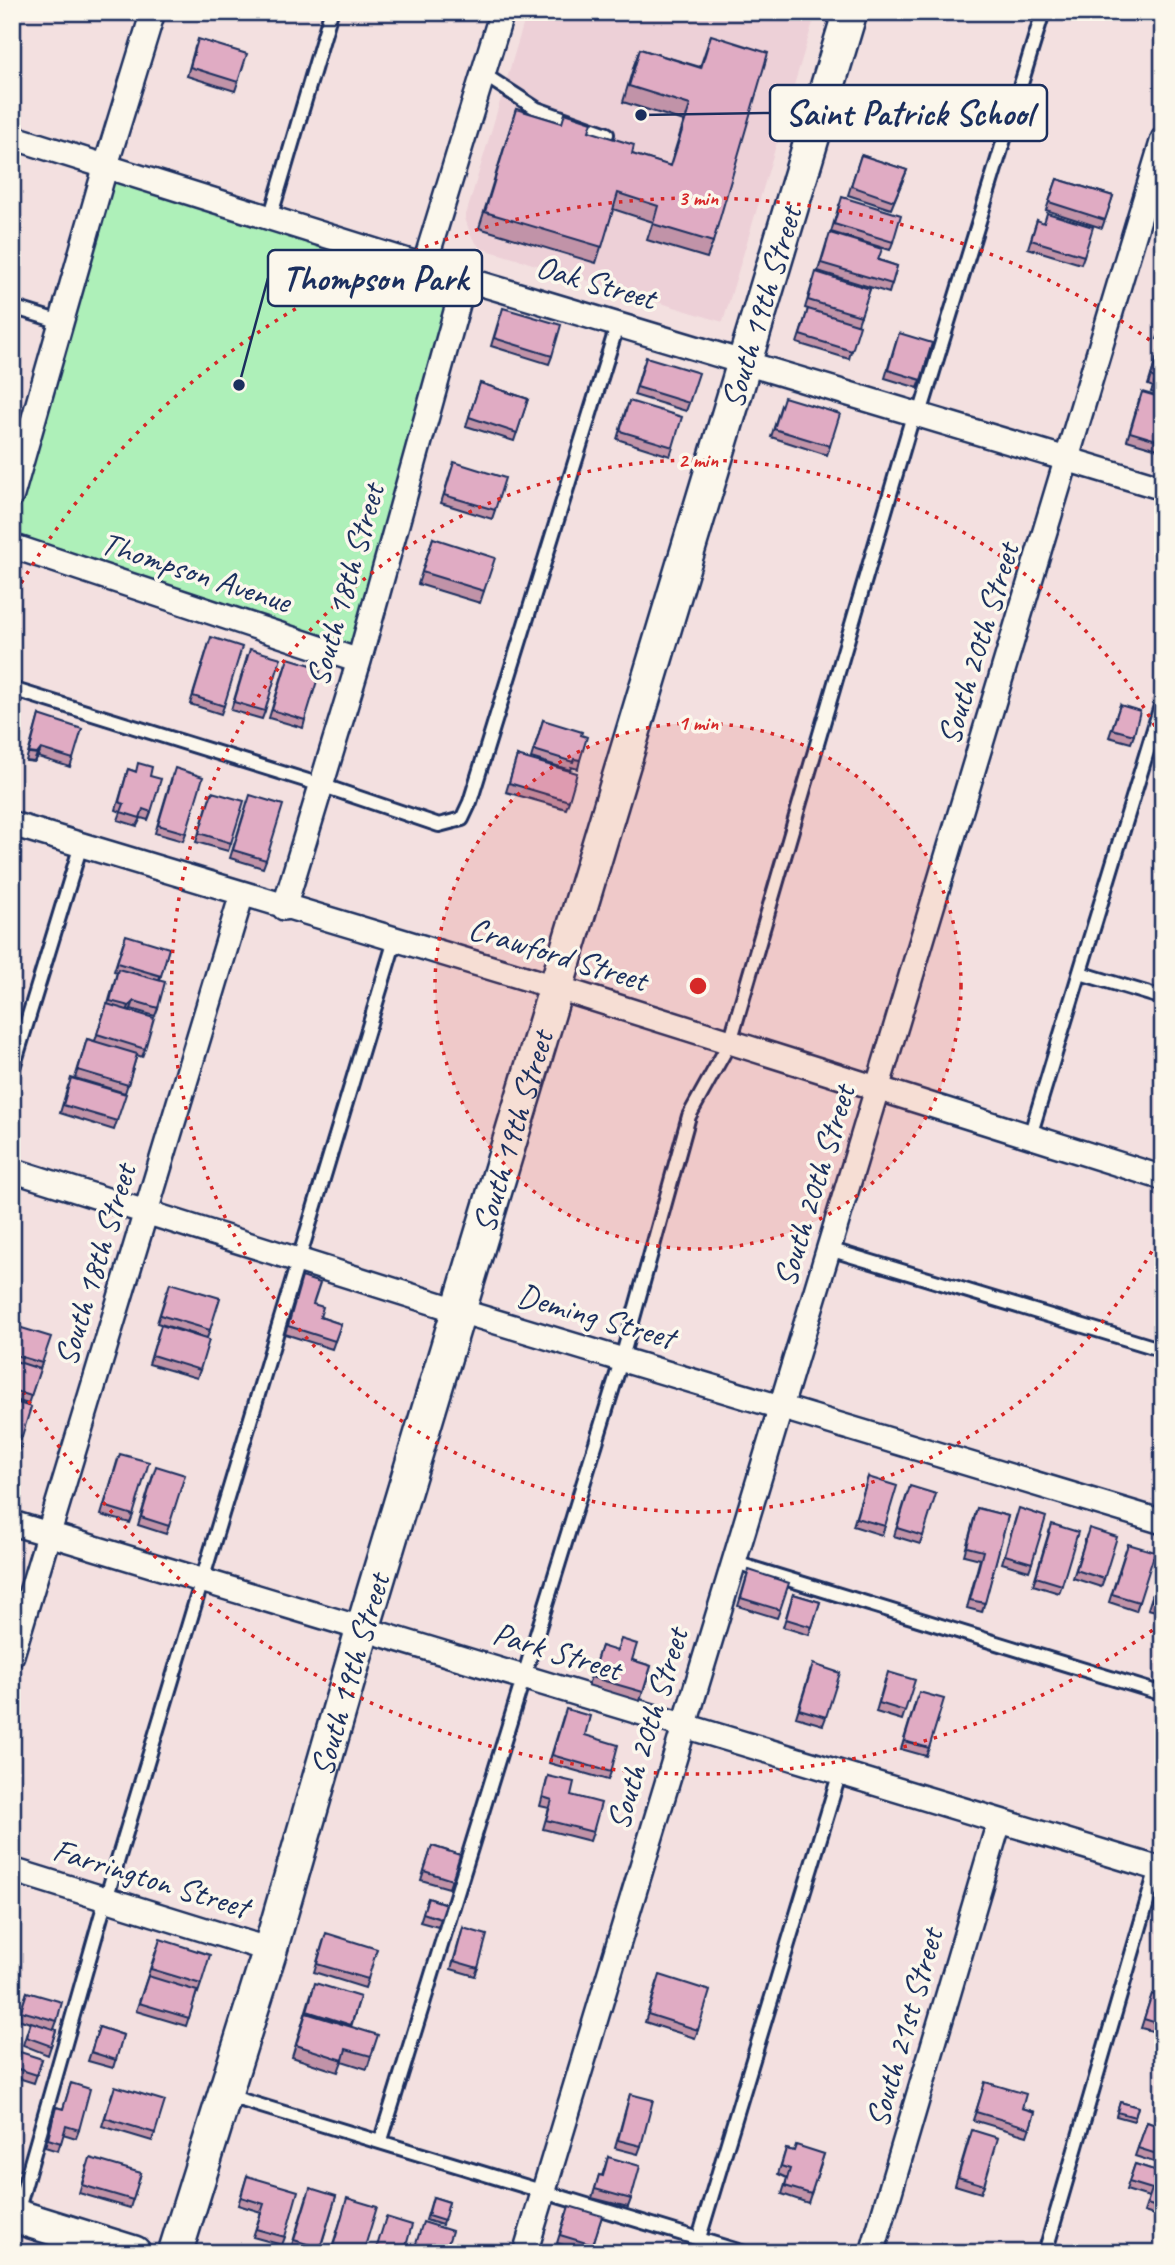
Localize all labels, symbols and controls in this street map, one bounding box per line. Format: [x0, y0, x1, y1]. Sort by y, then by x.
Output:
callout: Saint Patrick School [770, 85, 1047, 141]
text: Saint Patrick School [785, 91, 1040, 136]
text: 3 min [678, 185, 718, 211]
street label: South 19th Street [711, 199, 812, 413]
street label: Oak Street [532, 245, 663, 320]
callout: Thompson Park [268, 250, 482, 306]
text: Thompson Park [282, 256, 471, 301]
text: 2 min [678, 447, 718, 473]
street label: South 18th Street [296, 476, 395, 691]
street label: Thompson Avenue [96, 522, 298, 623]
street label: South 20th Street [927, 535, 1029, 750]
text: 1 min [678, 710, 718, 736]
street label: Crawford Street [464, 907, 655, 1002]
centre of rings [686, 974, 710, 998]
street label: South 19th Street [462, 1023, 564, 1238]
street label: South 20th Street [763, 1077, 865, 1292]
street label: South 18th Street [44, 1156, 146, 1371]
street label: Deming Street [513, 1274, 683, 1360]
street label: South 19th Street [300, 1566, 400, 1781]
street label: Park Street [488, 1612, 629, 1691]
street label: South 20th Street [596, 1620, 698, 1835]
street label: Farrington Street [48, 1828, 258, 1929]
street label: South 21st Street [856, 1921, 953, 2132]

